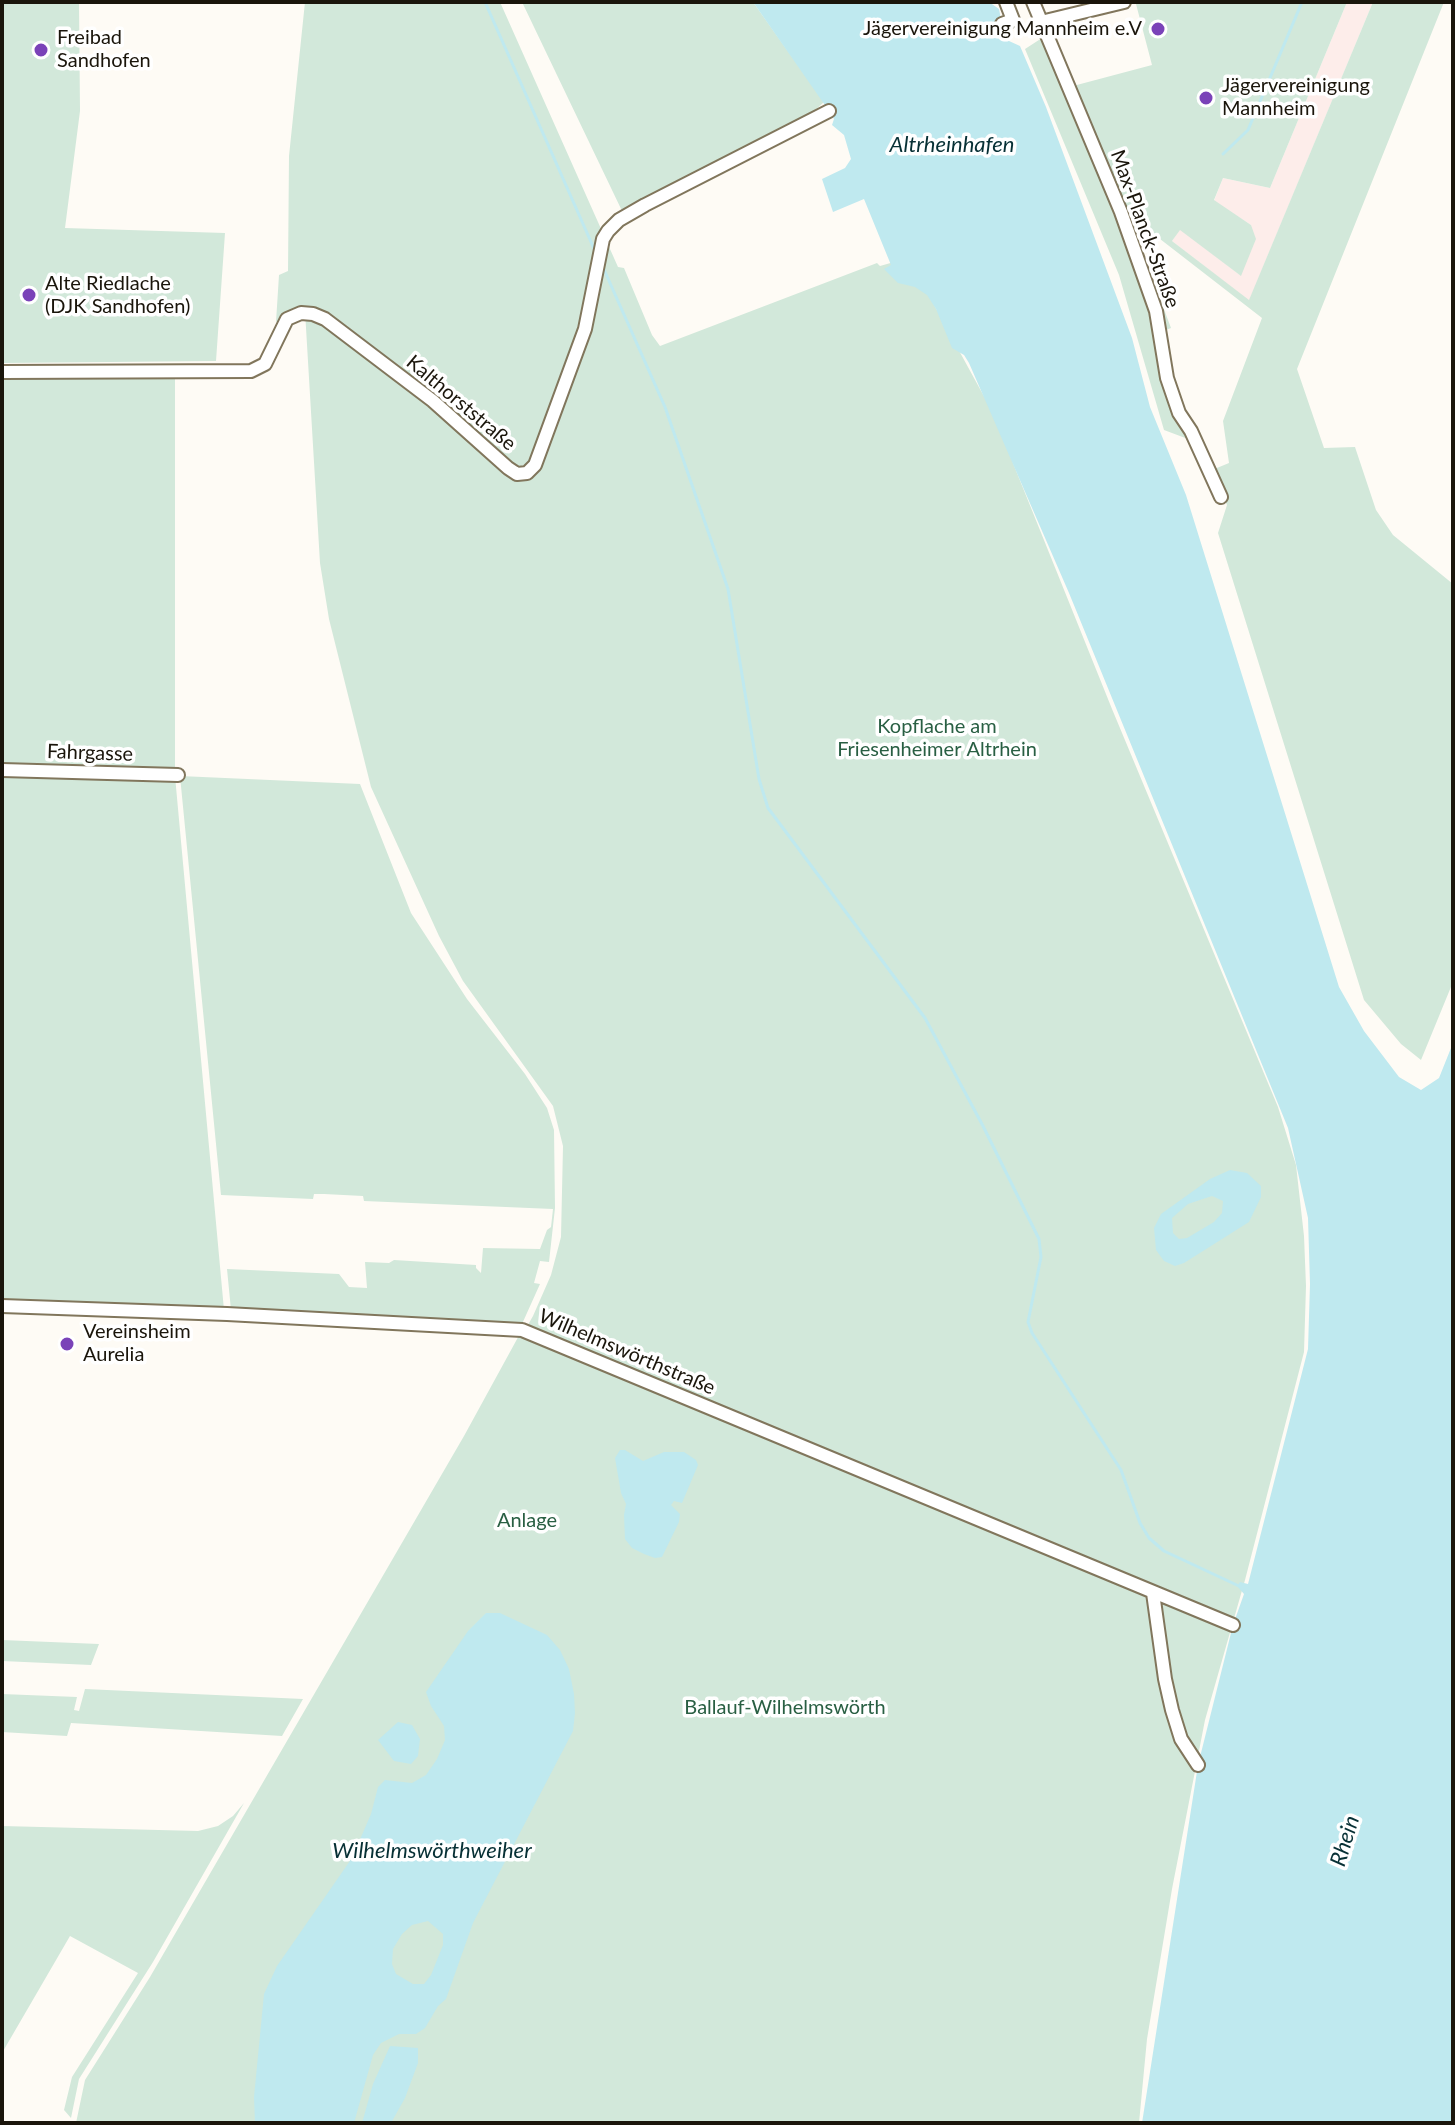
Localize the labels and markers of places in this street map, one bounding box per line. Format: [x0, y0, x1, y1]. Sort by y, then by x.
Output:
place label: Jägervereinigung Mannheim e.V [863, 17, 1142, 41]
marker: Jägervereinigung Mannheim e.V [1149, 20, 1167, 38]
place label: Freibad Sandhofen [57, 26, 151, 73]
marker: Freibad Sandhofen [32, 41, 50, 59]
place label: Jägervereinigung Mannheim [1222, 74, 1370, 121]
marker: Jägervereinigung Mannheim [1197, 89, 1215, 107]
place label: Alte Riedlache (DJK Sandhofen) [45, 272, 190, 319]
marker: Alte Riedlache (DJK Sandhofen) [20, 286, 38, 304]
place label: Vereinsheim Aurelia [83, 1320, 191, 1367]
marker: Vereinsheim Aurelia [58, 1335, 76, 1353]

